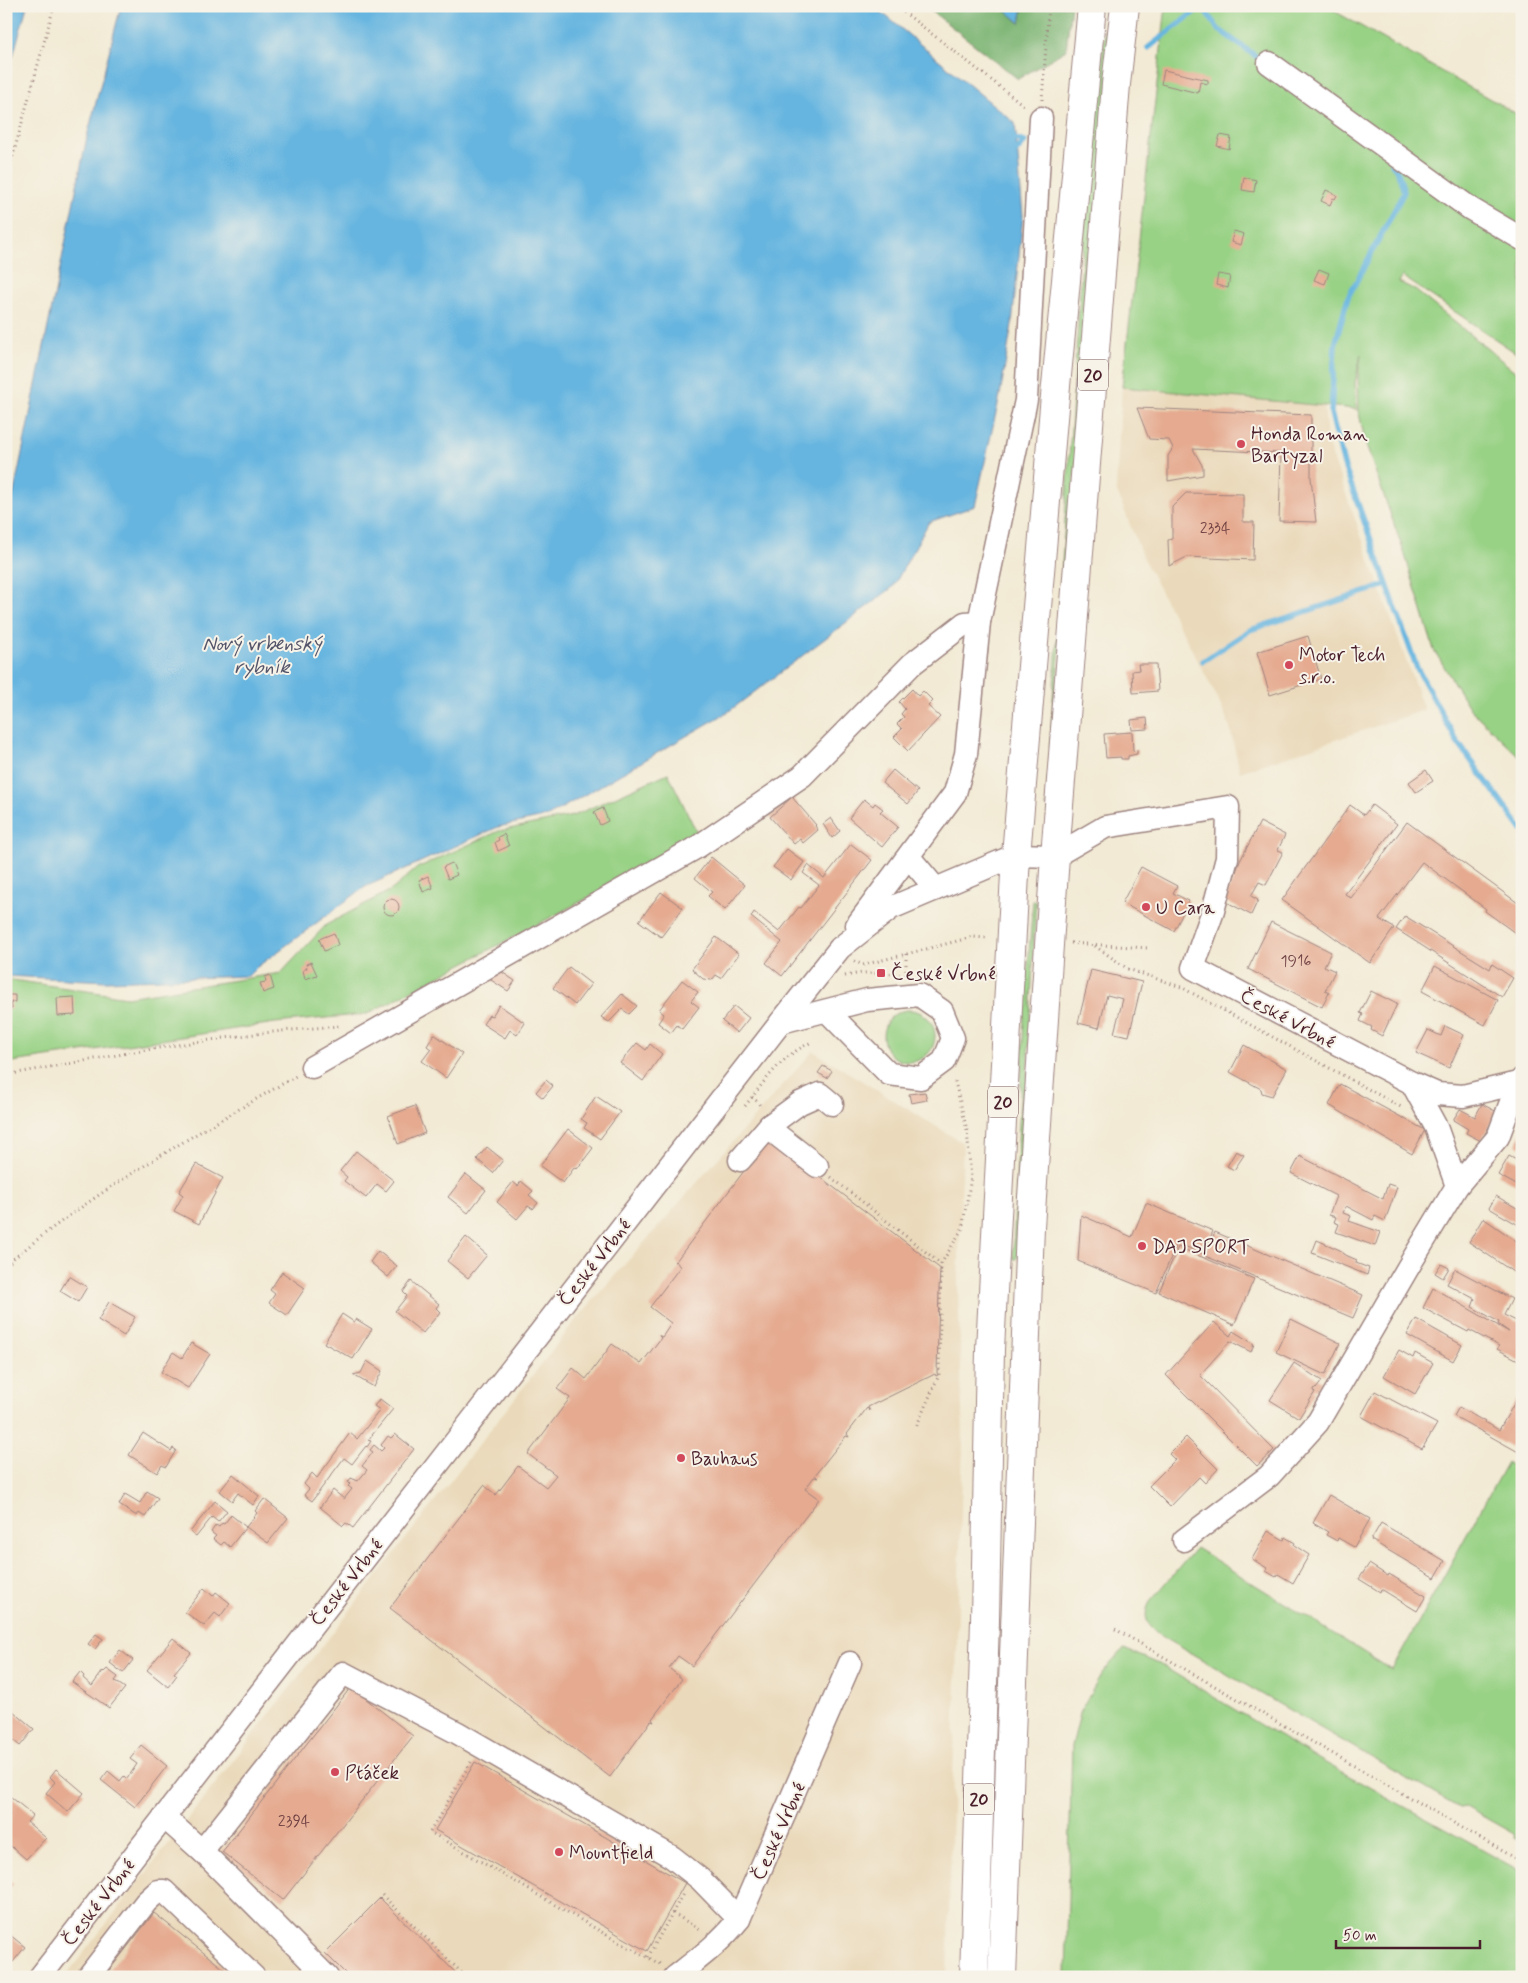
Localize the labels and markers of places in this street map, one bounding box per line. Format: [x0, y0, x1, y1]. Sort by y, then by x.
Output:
place label: Honda Roman Bartyzal [1251, 422, 1368, 470]
marker: Honda Roman Bartyzal [1235, 438, 1247, 450]
place label: Motor Tech s.r.o. [1299, 643, 1385, 690]
marker: Motor Tech s.r.o. [1283, 659, 1295, 671]
place label: U Cara [1156, 896, 1216, 921]
marker: U Cara [1140, 901, 1152, 913]
place label: České Vrbné [891, 961, 996, 987]
marker: České Vrbné [875, 967, 887, 979]
place label: DAJ SPORT [1152, 1235, 1250, 1260]
marker: DAJ SPORT [1136, 1240, 1148, 1252]
place label: Bauhaus [691, 1447, 758, 1472]
marker: Bauhaus [675, 1452, 687, 1464]
place label: Ptáček [345, 1761, 400, 1786]
marker: Ptáček [329, 1766, 341, 1778]
place label: Mountfield [569, 1841, 653, 1866]
marker: Mountfield [553, 1846, 565, 1858]

